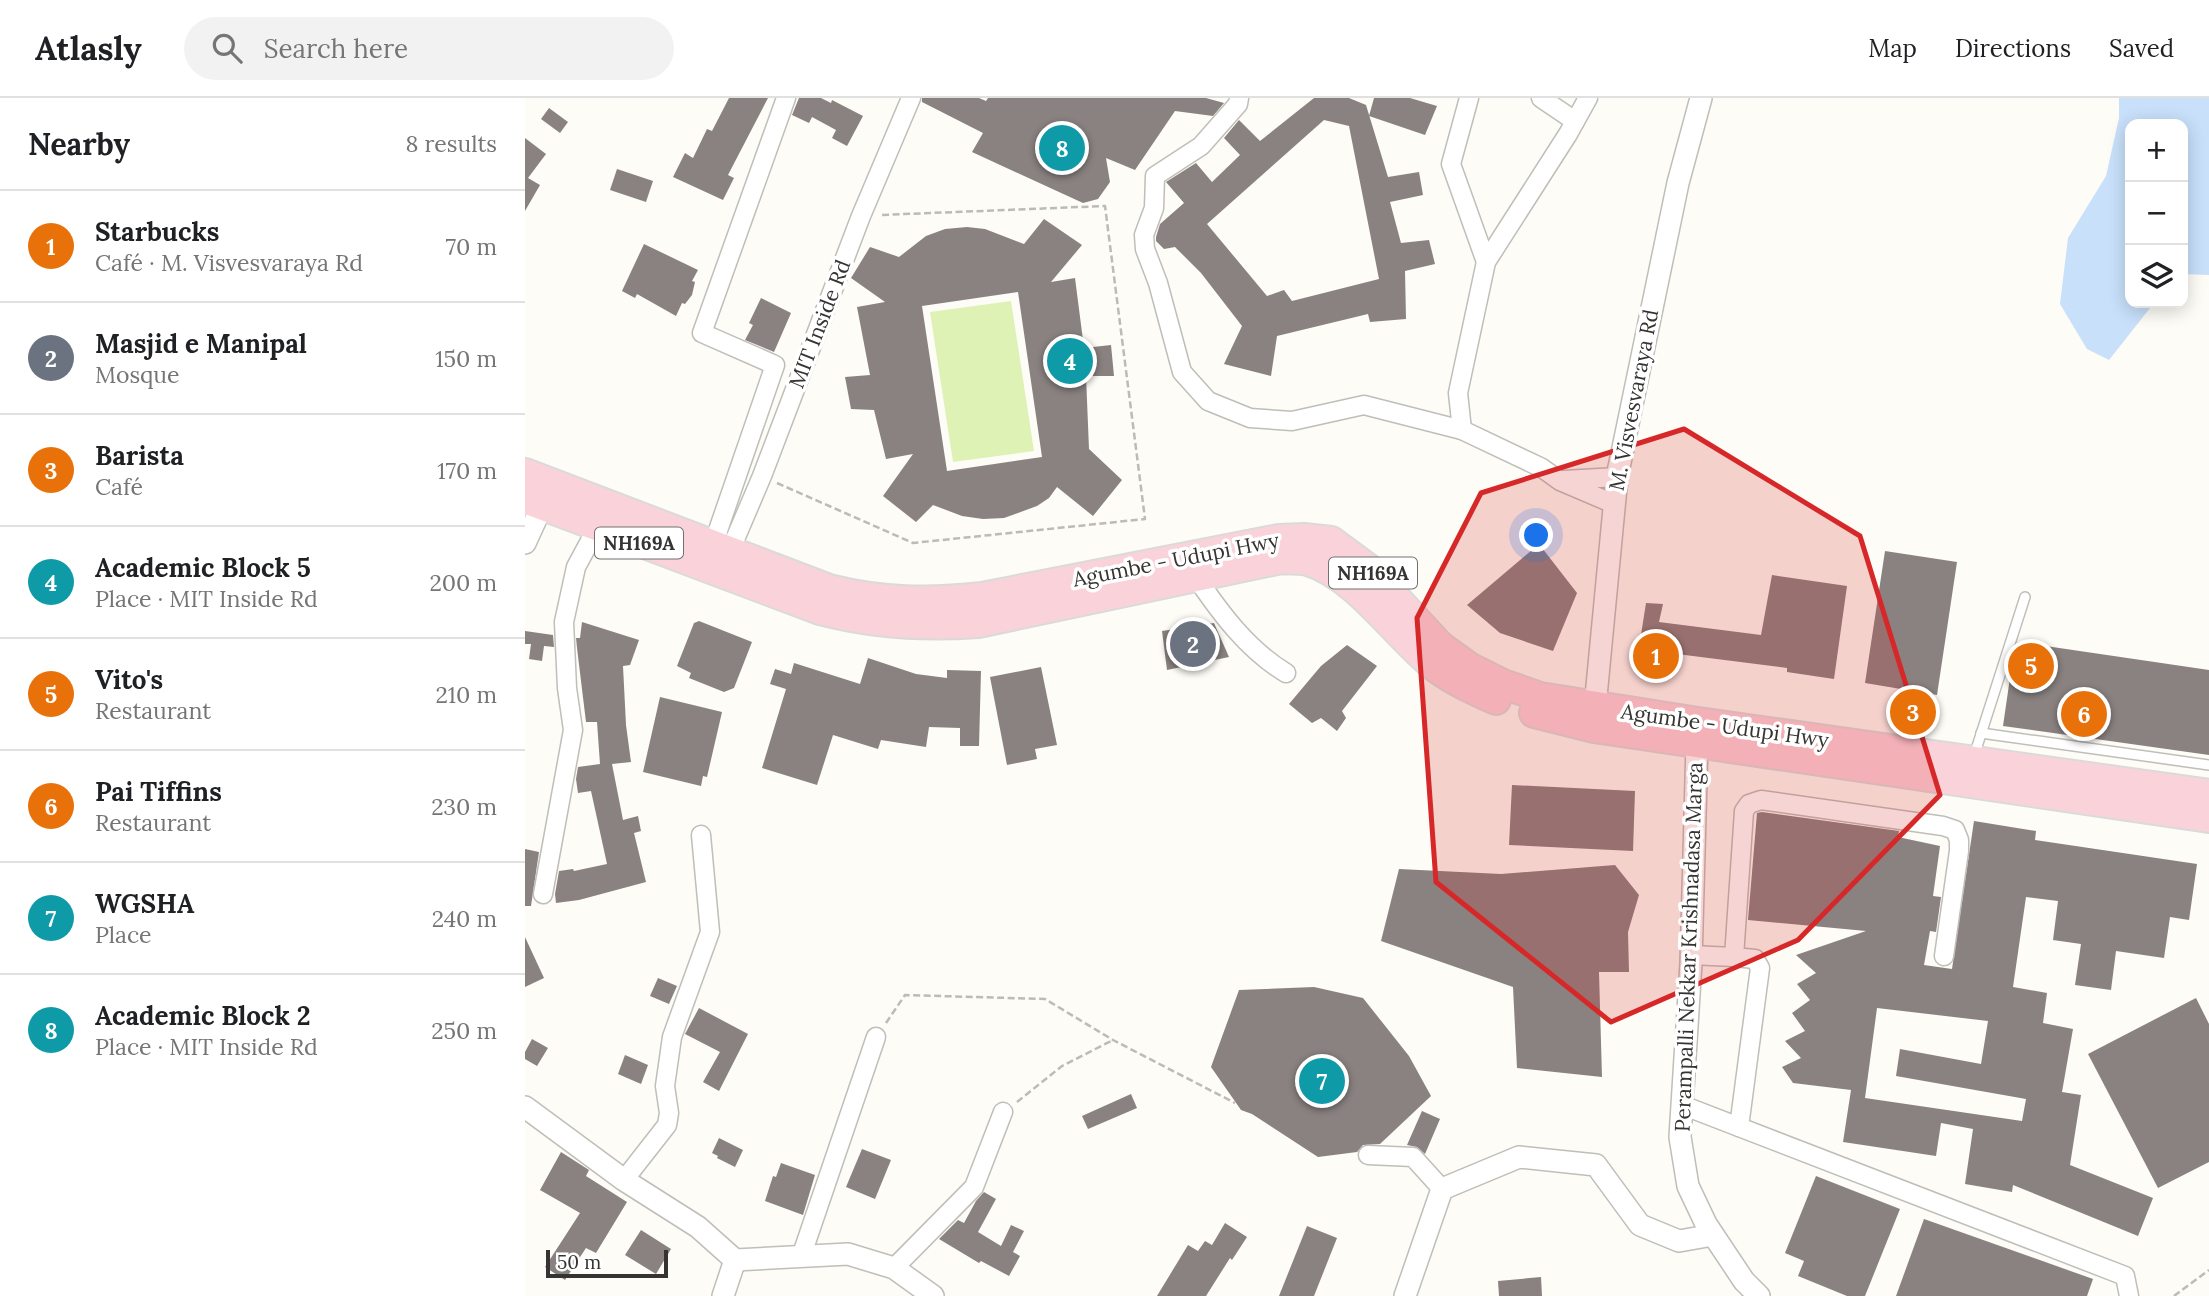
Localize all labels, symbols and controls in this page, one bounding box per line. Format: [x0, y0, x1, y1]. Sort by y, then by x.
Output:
search box [184, 17, 674, 80]
text: Atlasly [35, 27, 142, 69]
icon: search [208, 29, 246, 67]
text: Search here [264, 32, 408, 65]
text: Map [1868, 33, 1917, 64]
text: Directions [1955, 33, 2071, 64]
text: Saved [2109, 33, 2174, 64]
map controls [2125, 119, 2188, 308]
button: + [2125, 119, 2188, 182]
pin: 8 [1039, 122, 1085, 174]
text: Nearby [28, 125, 130, 163]
text: 8 results [406, 129, 497, 158]
button: − [2125, 182, 2188, 245]
text: Starbucks [95, 215, 219, 248]
text: 1 [46, 232, 56, 261]
text: 70 m [446, 232, 497, 261]
button: layers [2125, 245, 2188, 308]
text: Café · M. Visvesvaraya Rd [95, 248, 363, 277]
street label: MIT Inside Rd [783, 256, 856, 392]
street label: M. Visvesvaraya Rd [1603, 307, 1664, 493]
text: Masjid e Manipal [95, 327, 307, 360]
pin: 4 [1047, 335, 1093, 387]
text: 2 [45, 344, 57, 373]
text: 150 m [435, 344, 497, 373]
text: Mosque [95, 360, 180, 389]
text: Barista [95, 439, 184, 472]
text: 3 [45, 456, 57, 485]
text: 170 m [437, 456, 497, 485]
text: Café [95, 472, 143, 501]
your location [1519, 518, 1553, 552]
street label: Agumbe - Udupi Hwy [1070, 526, 1281, 593]
road number: NH169A [595, 528, 683, 558]
text: Academic Block 5 [95, 551, 311, 584]
road number: NH169A [1329, 558, 1417, 588]
text: 4 [45, 568, 57, 597]
text: 200 m [429, 568, 497, 597]
text: Place · MIT Inside Rd [95, 584, 318, 613]
pin: 2 [1170, 618, 1216, 670]
pin: 1 [1633, 630, 1679, 682]
pin: 5 [2008, 640, 2054, 692]
text: Vito's [95, 663, 163, 696]
text: 5 [45, 680, 57, 709]
text: 210 m [435, 680, 497, 709]
pin: 3 [1890, 686, 1936, 738]
pin: 6 [2061, 688, 2107, 740]
text: Restaurant [95, 696, 211, 725]
street label: Agumbe - Udupi Hwy [1619, 697, 1831, 753]
street label: Perampalli Nekkar Krishnadasa Marga [1669, 761, 1708, 1132]
text: Pai Tiffins [95, 775, 222, 808]
text: 6 [44, 792, 58, 821]
text: 230 m [431, 792, 497, 821]
text: Restaurant [95, 808, 211, 837]
text: WGSHA [95, 887, 194, 920]
text: 7 [46, 904, 56, 933]
text: 240 m [432, 904, 497, 933]
text: Place [95, 920, 152, 949]
text: Academic Block 2 [95, 999, 311, 1032]
text: 8 [44, 1016, 58, 1045]
text: 250 m [431, 1016, 497, 1045]
text: Place · MIT Inside Rd [95, 1032, 318, 1061]
pin: 7 [1299, 1055, 1345, 1107]
scale bar [546, 1247, 669, 1279]
text: 50 m [557, 1250, 601, 1274]

